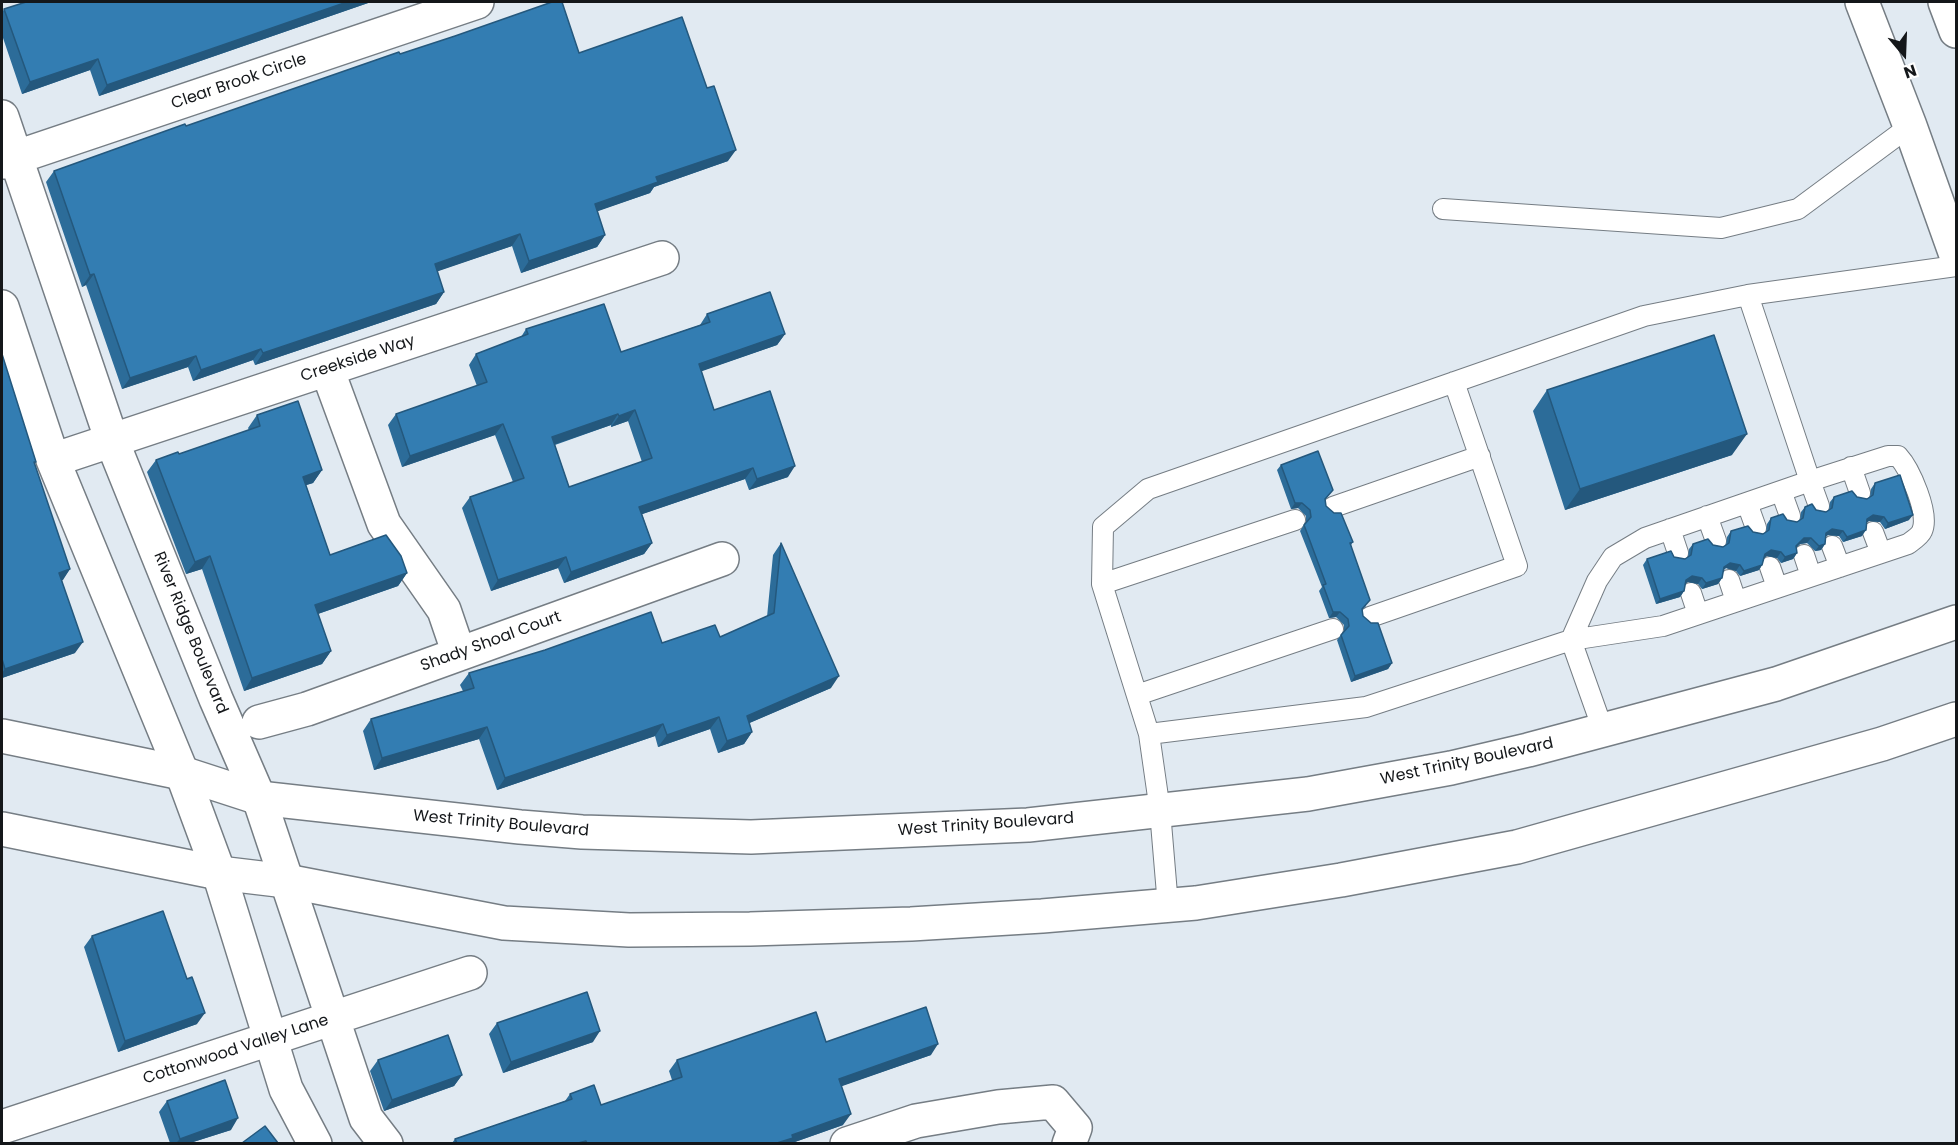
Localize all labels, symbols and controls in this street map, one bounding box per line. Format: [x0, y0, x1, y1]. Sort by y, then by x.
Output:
north arrow [1874, 24, 1934, 84]
street label: Clear Brook Circle [169, 50, 309, 114]
text: N [1901, 59, 1919, 84]
street label: Creekside Way [298, 331, 418, 387]
street label: River Ridge Boulevard [149, 549, 231, 717]
street label: Shady Shoal Court [418, 608, 564, 676]
street label: West Trinity Boulevard [1379, 734, 1555, 790]
street label: West Trinity Boulevard [412, 807, 590, 841]
street label: West Trinity Boulevard [897, 809, 1075, 841]
street label: Cottonwood Valley Lane [141, 1011, 331, 1089]

